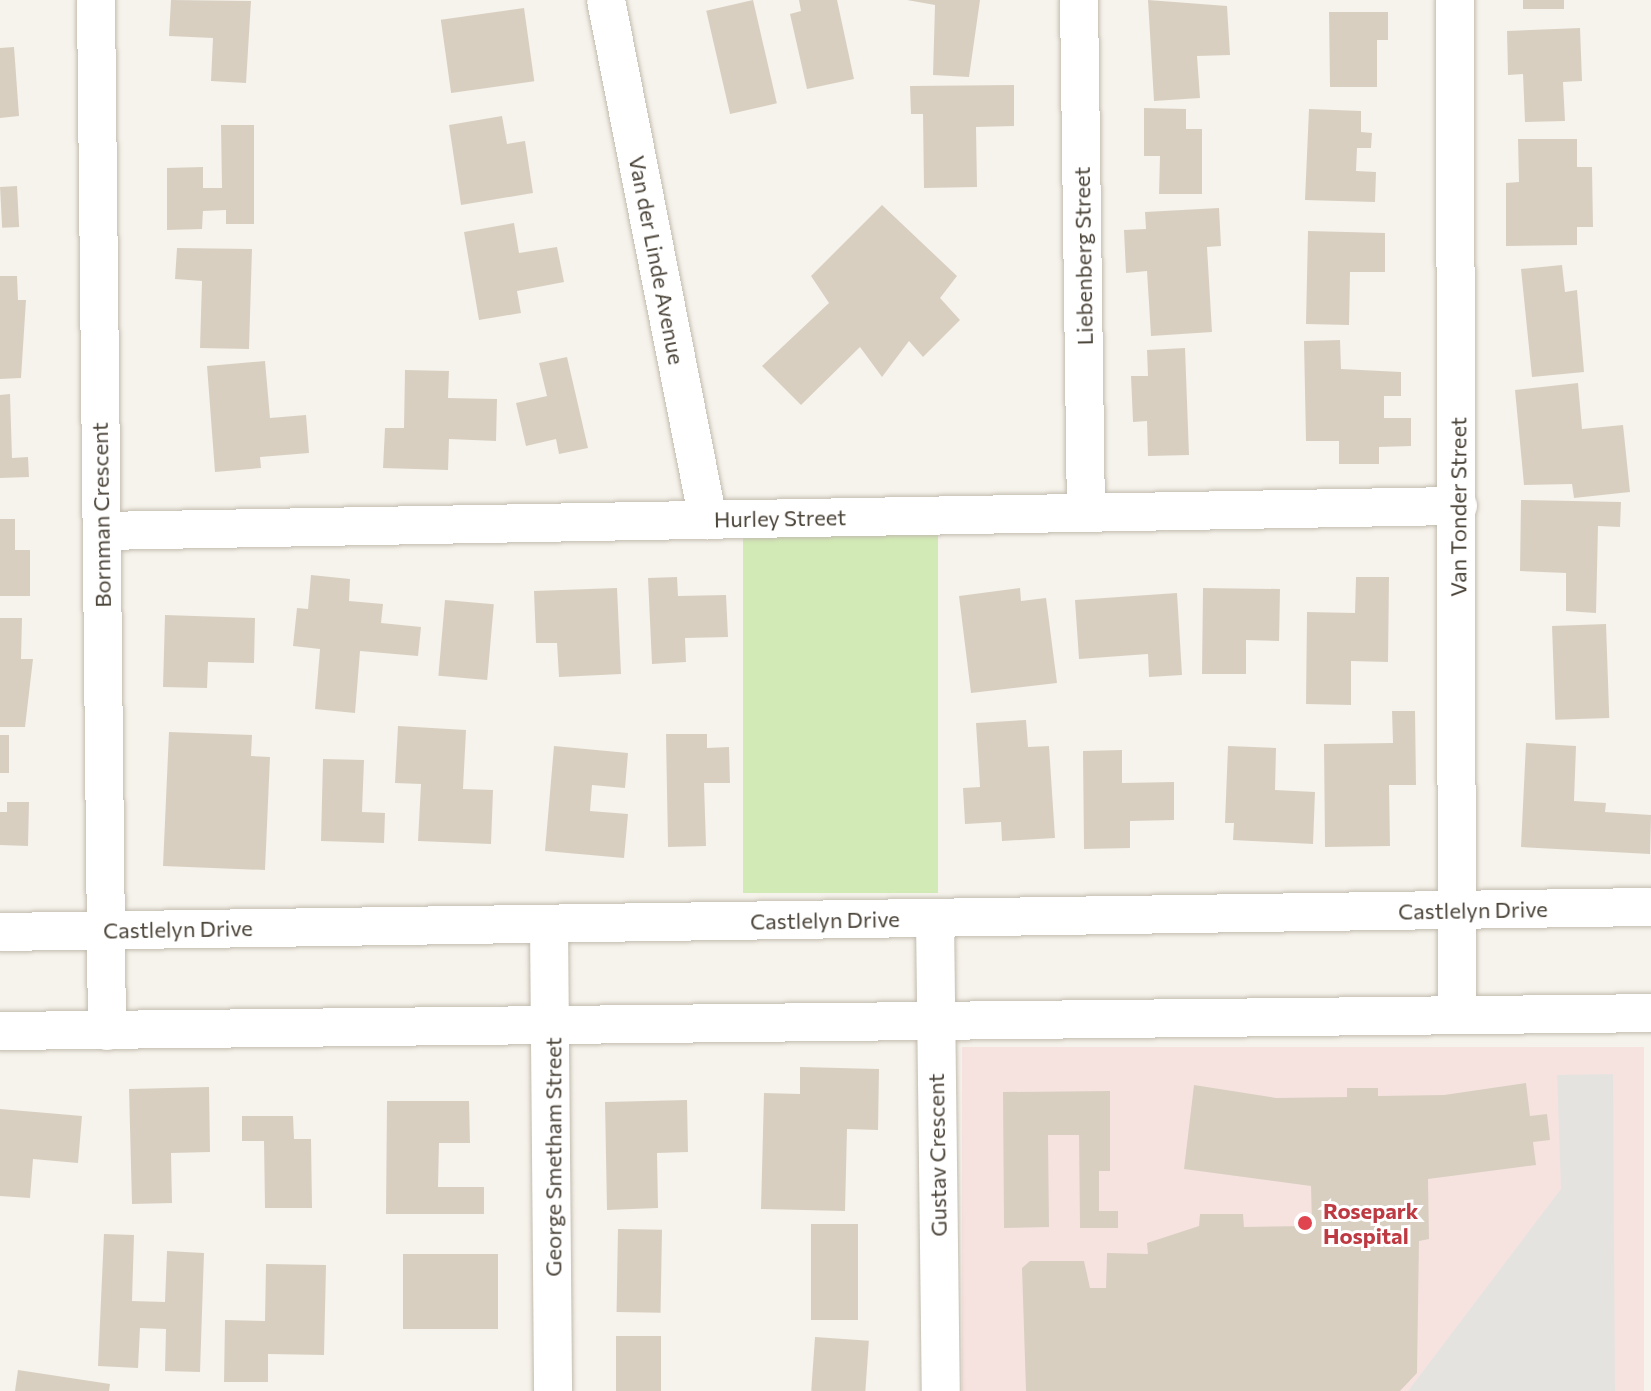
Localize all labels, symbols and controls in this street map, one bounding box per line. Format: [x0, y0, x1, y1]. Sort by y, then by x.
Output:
street label: Van der Linde Avenue [624, 153, 690, 367]
street label: Liebenberg Street [1068, 166, 1098, 346]
street label: Van Tonder Street [1445, 417, 1471, 597]
street label: Bornman Crescent [86, 422, 116, 608]
street label: Hurley Street [714, 504, 846, 532]
street label: Castlelyn Drive [1398, 895, 1548, 925]
street label: Castlelyn Drive [750, 905, 900, 935]
street label: Castlelyn Drive [103, 914, 253, 944]
street label: George Smetham Street [540, 1037, 566, 1277]
street label: Gustav Crescent [922, 1073, 952, 1237]
place label: Rosepark Hospital [1323, 1197, 1418, 1248]
marker: Rosepark Hospital [1294, 1212, 1316, 1234]

